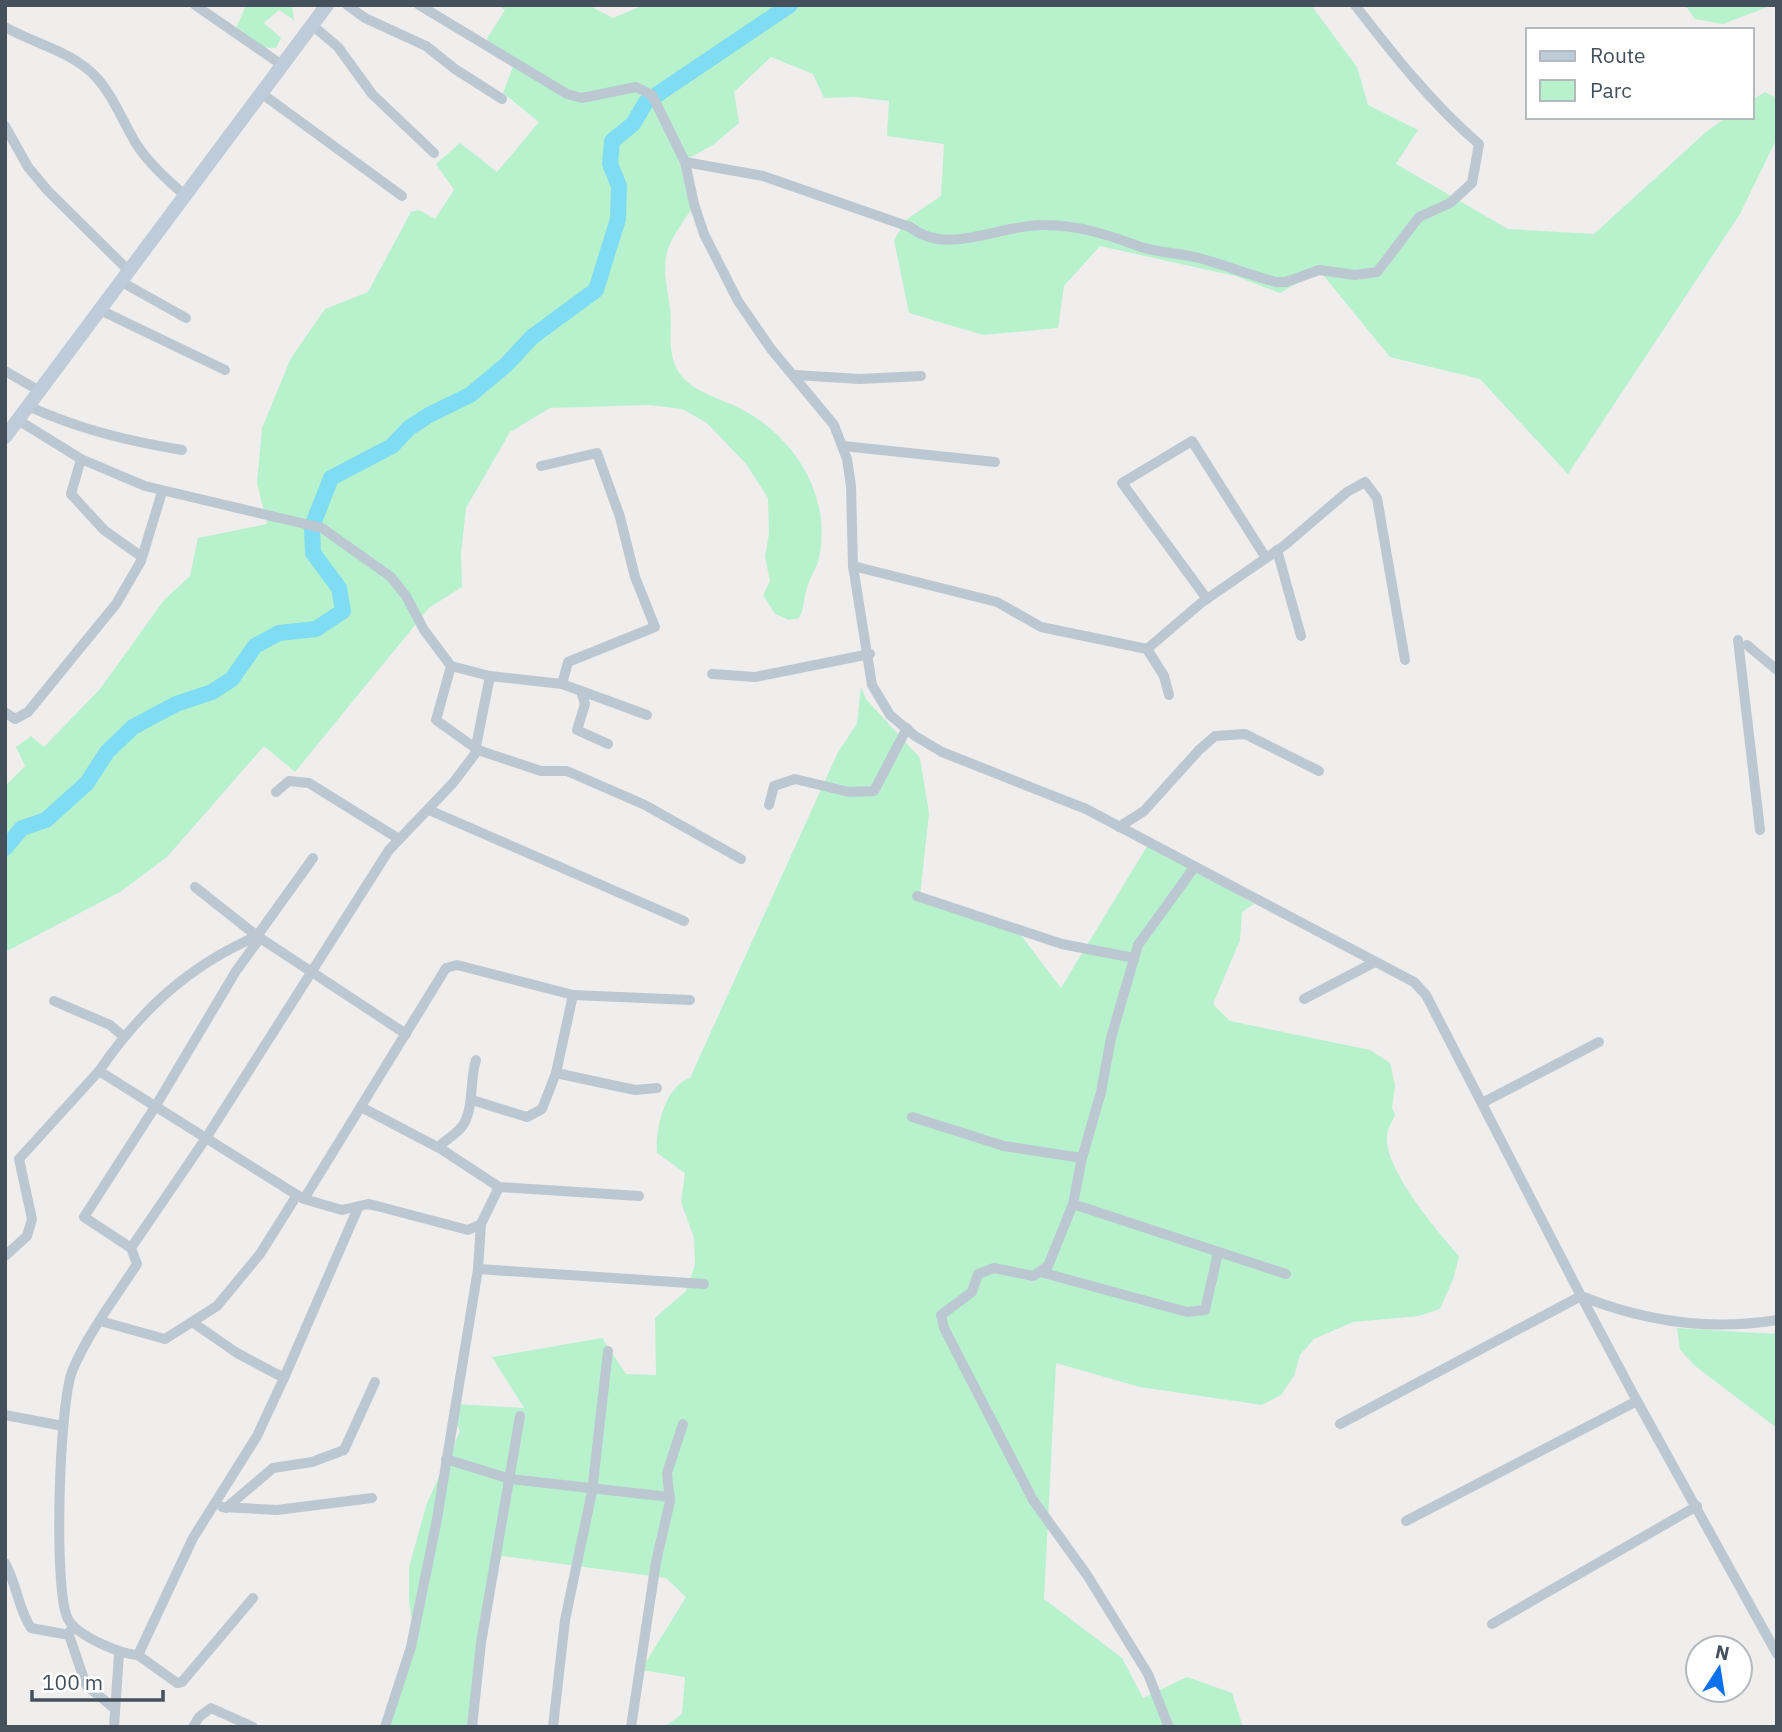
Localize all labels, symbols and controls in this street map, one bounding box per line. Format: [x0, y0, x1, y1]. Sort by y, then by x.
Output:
legend [1526, 28, 1754, 119]
text: Route [1590, 41, 1646, 69]
text: Parc [1590, 76, 1632, 104]
north arrow [1684, 1634, 1754, 1704]
text: N [1713, 1639, 1732, 1666]
scale bar [32, 1658, 163, 1702]
text: 100 m [42, 1668, 103, 1696]

